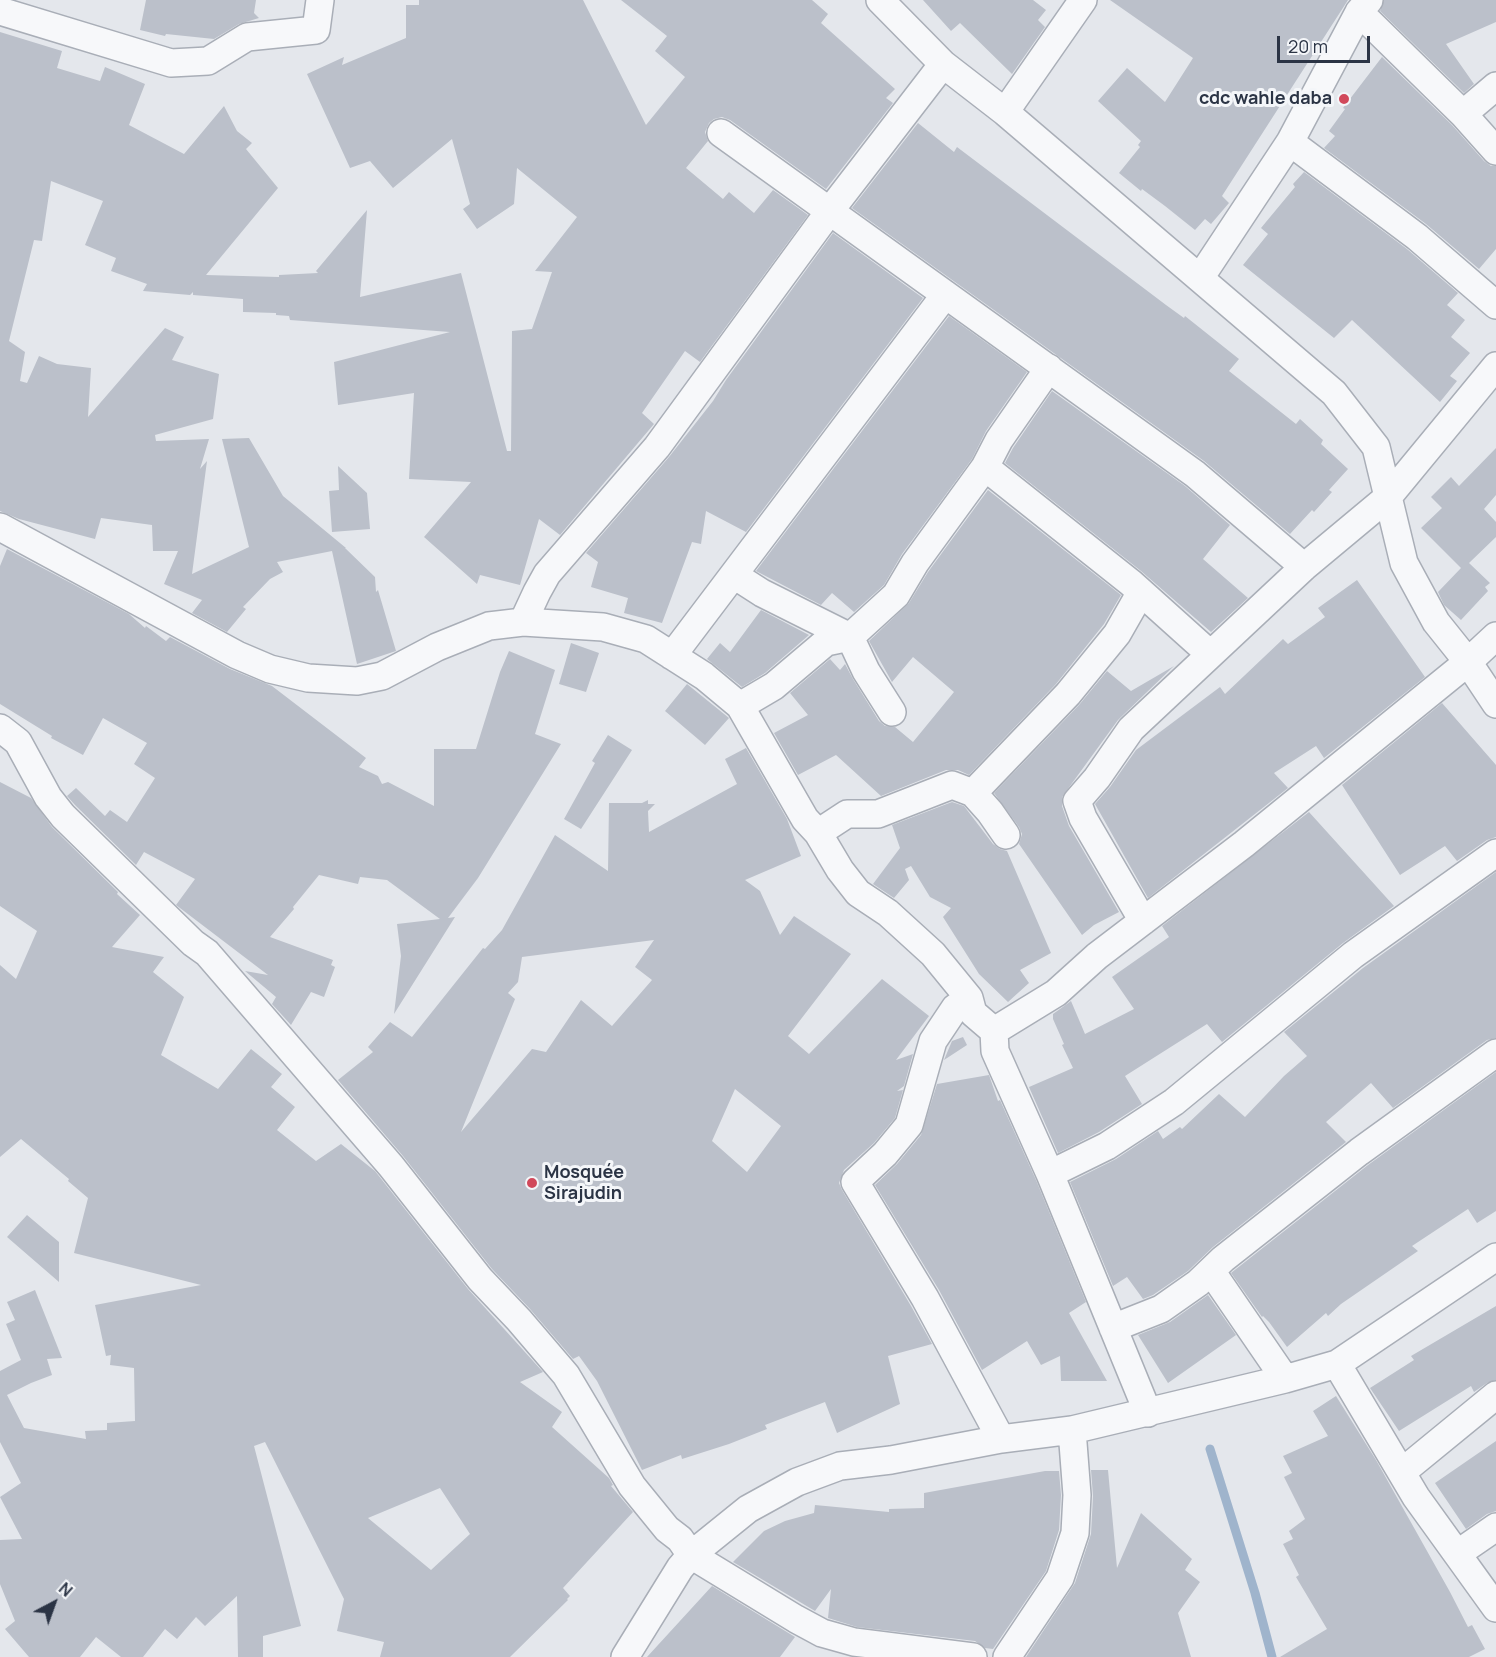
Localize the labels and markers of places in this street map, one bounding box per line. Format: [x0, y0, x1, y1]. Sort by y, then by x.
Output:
place label: cdc wahle daba [1199, 88, 1332, 110]
marker: cdc wahle daba [1337, 92, 1351, 106]
place label: Mosquée Sirajudin [544, 1162, 624, 1204]
marker: Mosquée Sirajudin [525, 1176, 539, 1190]

